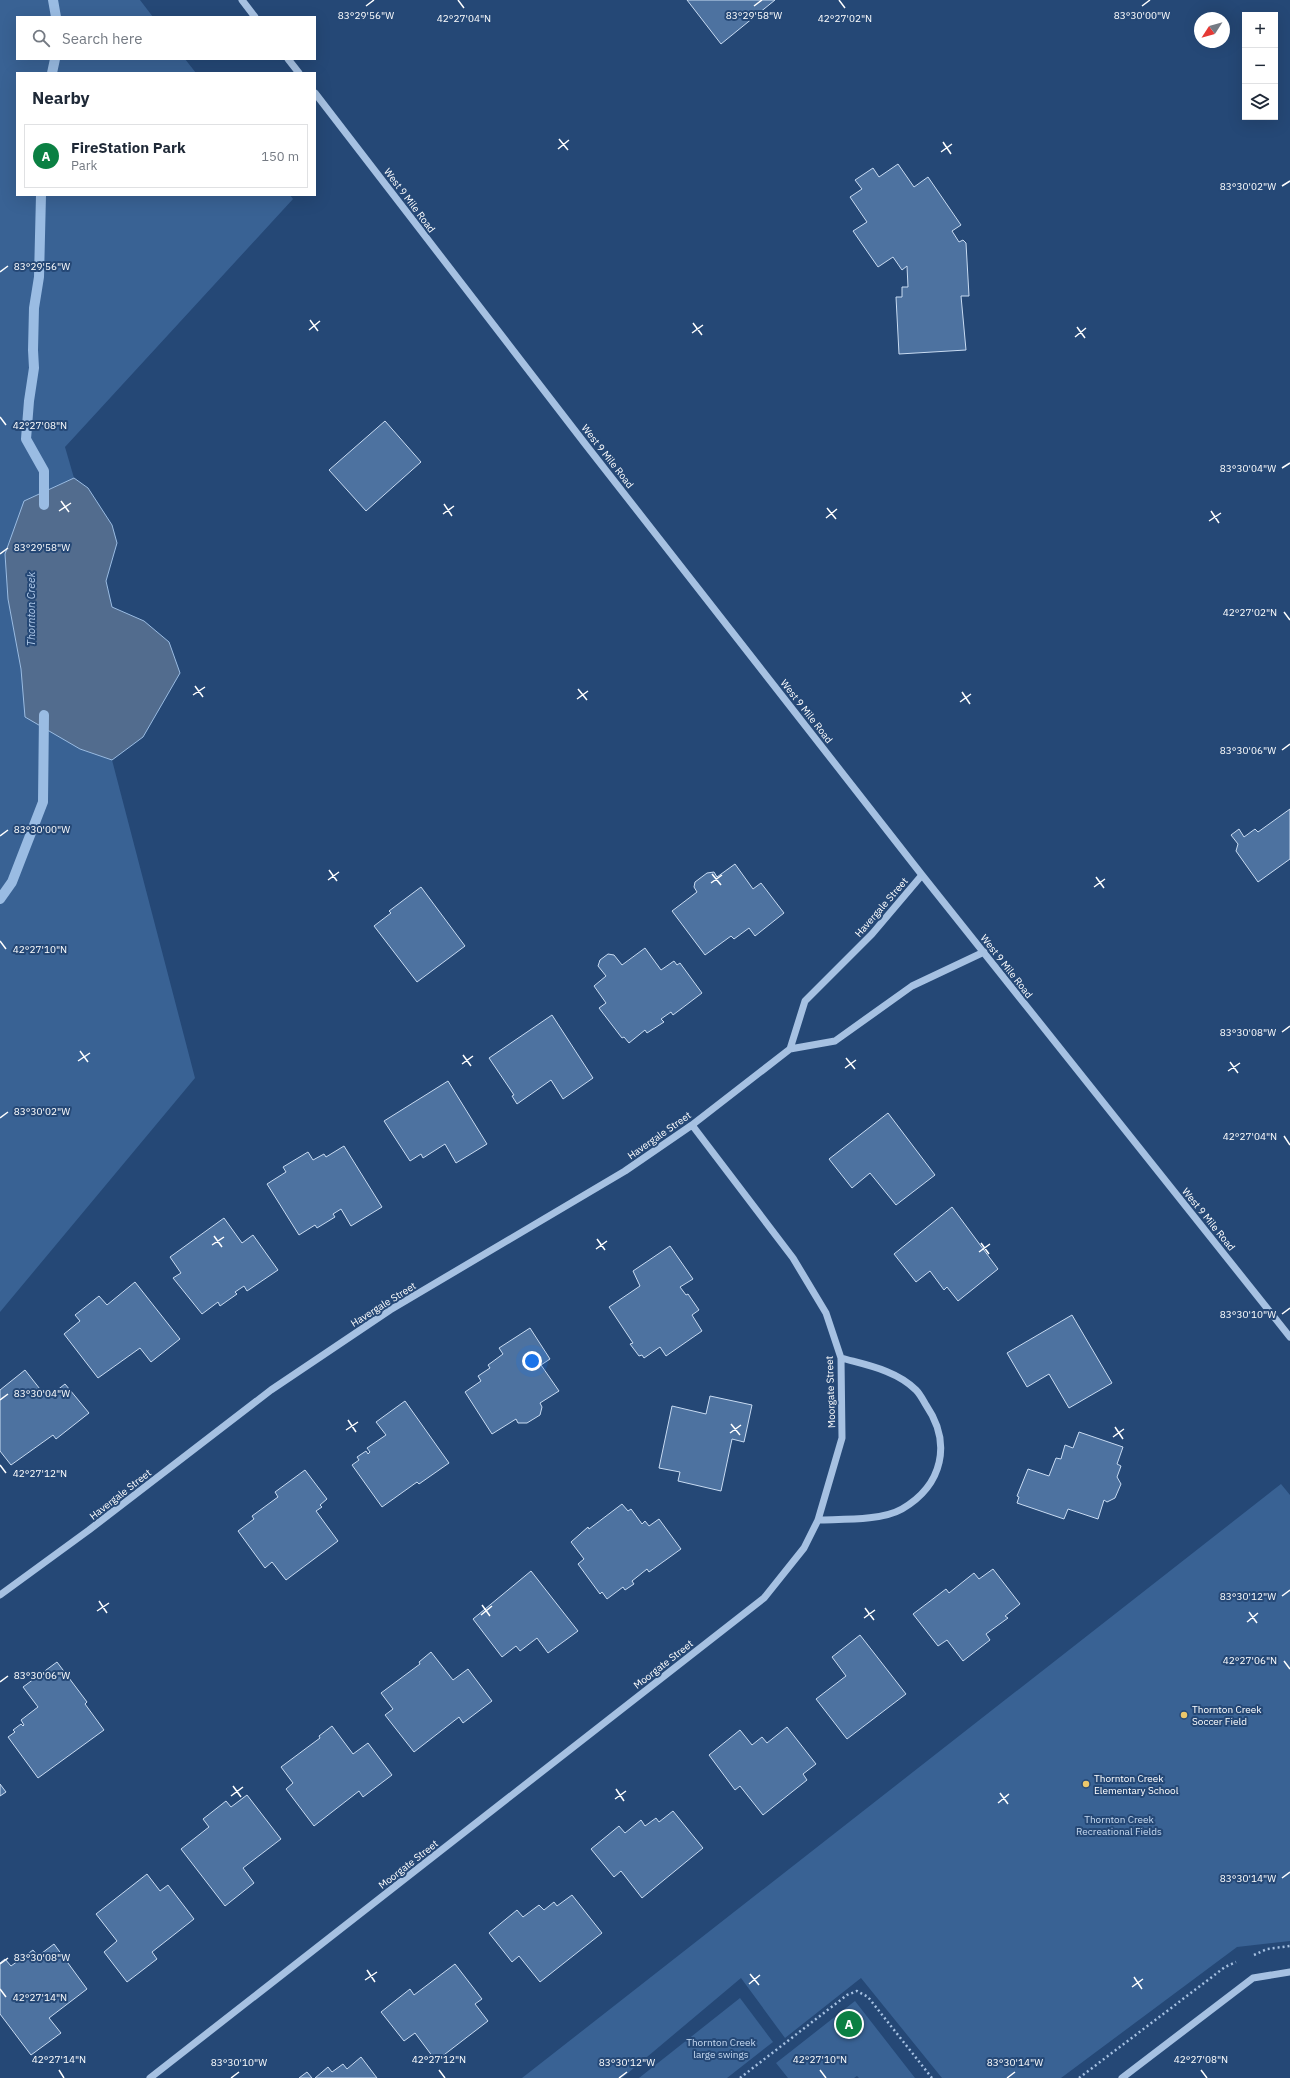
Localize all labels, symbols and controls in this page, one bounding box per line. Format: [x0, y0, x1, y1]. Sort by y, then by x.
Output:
text: 83°29'56"W [338, 9, 394, 22]
text: 83°29'58"W [726, 9, 782, 22]
text: 83°30'00"W [1114, 9, 1170, 22]
text: 42°27'04"N [437, 12, 491, 25]
text: 42°27'02"N [818, 12, 872, 25]
north arrow [1194, 12, 1230, 48]
map controls [1242, 12, 1278, 120]
button: + [1242, 12, 1278, 48]
search box [16, 16, 316, 60]
icon: search [30, 27, 52, 49]
text: Search here [62, 29, 142, 48]
button: − [1242, 48, 1278, 84]
button: layers [1242, 84, 1278, 120]
text: Nearby [32, 87, 90, 109]
text: FireStation Park [71, 138, 186, 157]
text: A [42, 148, 50, 165]
text: 150 m [261, 148, 299, 165]
text: Park [71, 157, 97, 174]
street label: West 9 Mile Road [381, 165, 438, 235]
text: 83°30'02"W [1220, 180, 1276, 193]
text: 83°29'56"W [14, 260, 70, 273]
text: 42°27'08"N [13, 419, 67, 432]
street label: West 9 Mile Road [579, 422, 637, 491]
text: 83°30'04"W [1220, 462, 1276, 475]
text: 83°29'58"W [14, 541, 70, 554]
water label: Thornton Creek [24, 571, 38, 646]
text: 42°27'02"N [1223, 606, 1277, 619]
street label: West 9 Mile Road [778, 677, 836, 746]
text: 83°30'06"W [1220, 744, 1276, 757]
text: 83°30'00"W [14, 823, 70, 836]
street label: Havergale Street [852, 875, 911, 940]
street label: West 9 Mile Road [978, 932, 1036, 1001]
text: 42°27'10"N [13, 943, 67, 956]
text: 83°30'08"W [1220, 1026, 1276, 1039]
text: 83°30'02"W [14, 1105, 70, 1118]
street label: Havergale Street [625, 1108, 694, 1162]
text: 42°27'04"N [1223, 1130, 1277, 1143]
street label: West 9 Mile Road [1179, 1185, 1238, 1254]
street label: Havergale Street [348, 1279, 419, 1330]
text: 83°30'10"W [1220, 1308, 1276, 1321]
your location [522, 1351, 542, 1371]
street label: Moorgate Street [823, 1355, 838, 1428]
text: 83°30'04"W [14, 1387, 70, 1400]
street label: Havergale Street [87, 1466, 154, 1523]
text: 42°27'12"N [13, 1467, 67, 1480]
text: 83°30'12"W [1220, 1590, 1276, 1603]
street label: Moorgate Street [631, 1637, 696, 1692]
text: 42°27'06"N [1223, 1654, 1277, 1667]
text: 83°30'06"W [14, 1669, 70, 1682]
place label: Thornton Creek Soccer Field [1192, 1703, 1262, 1728]
marker: Thornton Creek Soccer Field [1179, 1710, 1189, 1720]
place label: Thornton Creek Elementary School [1094, 1772, 1179, 1797]
marker: Thornton Creek Elementary School [1081, 1779, 1091, 1789]
park label: Thornton Creek Recreational Fields [1076, 1813, 1162, 1838]
street label: Moorgate Street [376, 1837, 441, 1892]
text: 83°30'14"W [1220, 1872, 1276, 1885]
text: 83°30'08"W [14, 1951, 70, 1964]
text: 42°27'14"N [13, 1991, 67, 2004]
pin: A [836, 2009, 862, 2039]
park label: Thornton Creek large swings [686, 2036, 756, 2061]
text: 42°27'14"N [32, 2053, 86, 2066]
text: 42°27'12"N [412, 2053, 466, 2066]
text: 42°27'10"N [793, 2053, 847, 2066]
text: 42°27'08"N [1174, 2053, 1228, 2066]
text: 83°30'10"W [211, 2056, 267, 2069]
text: 83°30'12"W [599, 2056, 655, 2069]
text: 83°30'14"W [987, 2056, 1043, 2069]

